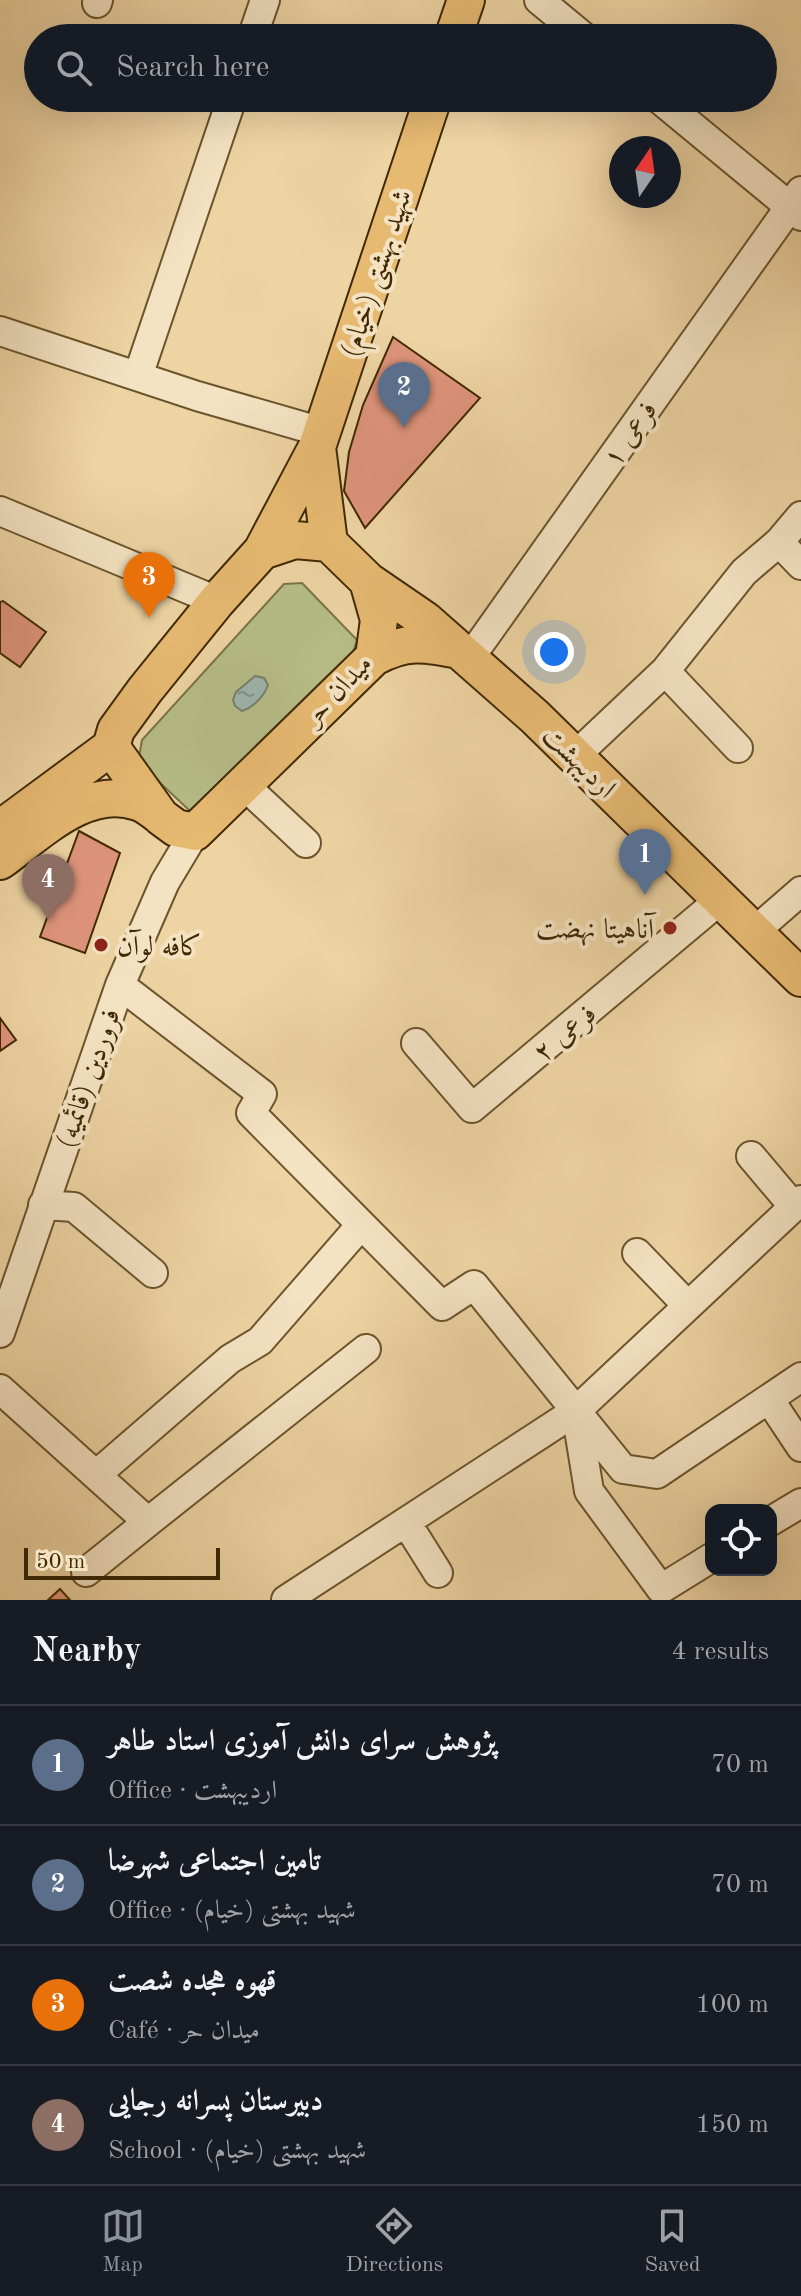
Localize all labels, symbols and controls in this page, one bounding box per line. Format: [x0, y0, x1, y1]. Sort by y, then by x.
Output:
search box [24, 24, 777, 112]
icon: search [52, 46, 96, 90]
text: Search here [116, 53, 270, 83]
north arrow [609, 136, 681, 208]
street label: شهید بهشتی (خیام) [338, 187, 426, 364]
pin: 2 [378, 362, 430, 428]
street label: فرعی ۱ [599, 397, 664, 473]
pin: 3 [123, 552, 175, 618]
your location [534, 632, 574, 672]
street label: میدان حر [298, 650, 379, 734]
street label: اردیبهشت [534, 722, 620, 806]
pin: 1 [619, 829, 671, 895]
pin: 4 [22, 854, 74, 920]
place label: آناهیتا نهضت [536, 912, 657, 947]
marker: آناهیتا نهضت [661, 919, 679, 937]
place label: کافه لوآن [117, 929, 202, 963]
marker: کافه لوآن [92, 936, 110, 954]
street label: فرعی ۲ [529, 1000, 603, 1069]
street label: فروردین (قائمیه) [51, 1005, 128, 1153]
map controls [705, 1504, 777, 1576]
button: locate [705, 1504, 777, 1576]
scale bar [24, 1544, 220, 1580]
text: 50 m [36, 1551, 85, 1573]
text: Nearby [32, 1635, 142, 1669]
text: 4 results [671, 1639, 769, 1665]
text: پژوهش سرای دانش آموزی استاد طاهر [108, 1727, 497, 1757]
text: 1 [50, 1752, 66, 1778]
text: 70 m [711, 1752, 769, 1778]
text: Office · اردیبهشت [108, 1778, 277, 1804]
text: تامین اجتماعی شهرضا [108, 1847, 320, 1877]
text: 2 [50, 1872, 66, 1898]
text: 70 m [711, 1872, 769, 1898]
text: Office · شهید بهشتی (خیام) [108, 1898, 356, 1924]
text: قهوه هجده شصت [108, 1967, 277, 1997]
text: 3 [50, 1992, 66, 2018]
text: 100 m [696, 1992, 769, 2018]
text: Café · میدان حر [108, 2018, 260, 2044]
text: دبیرستان پسرانه رجایی [108, 2087, 323, 2117]
text: 4 [50, 2112, 66, 2138]
text: 150 m [696, 2112, 769, 2138]
text: School · شهید بهشتی (خیام) [108, 2138, 366, 2164]
tab: Map [101, 2204, 145, 2279]
tab: Directions [346, 2204, 443, 2279]
tab: Saved [644, 2204, 700, 2279]

